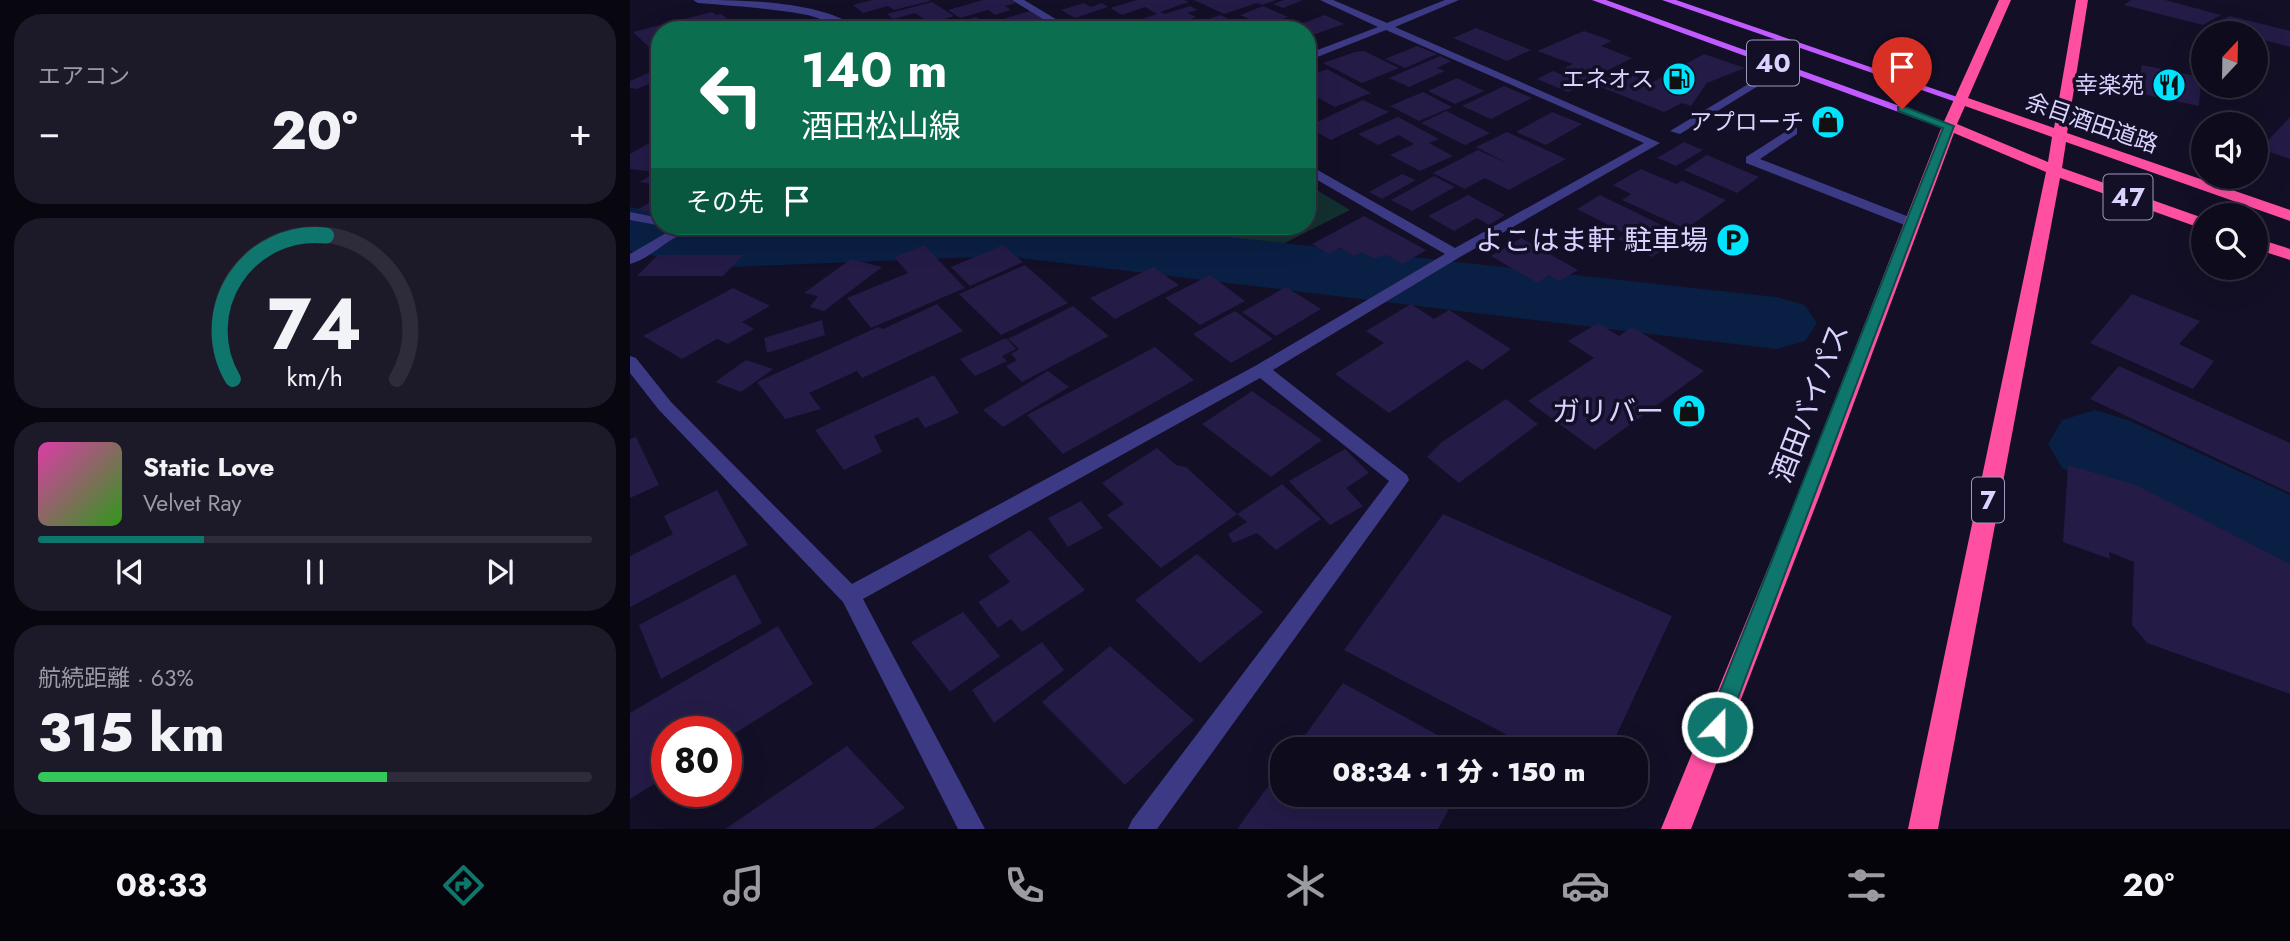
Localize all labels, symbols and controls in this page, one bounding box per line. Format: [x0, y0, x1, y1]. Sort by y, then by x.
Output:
north arrow [2191, 21, 2268, 98]
map controls [2191, 21, 2268, 280]
text: 140 m [801, 35, 947, 105]
pin [1872, 37, 1932, 109]
road number: 40 [1747, 40, 1799, 86]
icon: arrive [1883, 48, 1921, 86]
icon: left [686, 49, 777, 140]
text: エアコン [38, 59, 130, 93]
fuel station icon: エネオス [1660, 60, 1698, 98]
place label: エネオス [1562, 62, 1654, 96]
restaurant icon: 幸楽苑 [2150, 66, 2188, 104]
place label: 幸楽苑 [2075, 68, 2144, 102]
street label: 余目酒田道路 [2021, 84, 2163, 162]
text: 20° [271, 93, 358, 169]
text: 酒田松山線 [801, 103, 961, 149]
shop icon: アプローチ [1809, 103, 1847, 141]
text: − [38, 104, 60, 159]
text: + [569, 104, 592, 159]
place label: アプローチ [1689, 105, 1804, 139]
button: sound [2191, 112, 2268, 189]
road number: 47 [2104, 174, 2152, 220]
icon: arrive [778, 182, 816, 220]
text: その先 [686, 183, 764, 221]
button: search [2191, 203, 2268, 280]
place label: よこはま軒 駐車場 [1476, 220, 1708, 261]
parking icon: よこはま軒 駐車場 [1714, 221, 1752, 259]
text: 74 [268, 271, 362, 376]
street label: 酒田バイパス [1761, 317, 1859, 489]
text: km/h [287, 358, 343, 394]
place label: ガリバー [1552, 391, 1664, 432]
shop icon: ガリバー [1670, 392, 1708, 430]
text: Static Love [143, 448, 275, 486]
road number: 7 [1972, 478, 2004, 522]
text: Velvet Ray [143, 486, 241, 520]
icon: previous [111, 553, 149, 591]
icon: pause [296, 553, 334, 591]
icon: next [481, 553, 519, 591]
text: 航続距離 · 63% [38, 661, 194, 695]
position arrow [1680, 690, 1754, 764]
text: 315 km [38, 695, 225, 771]
speed limit sign: 80 [651, 716, 742, 807]
text: 08:34 · 1 分 · 150 m [1333, 753, 1585, 791]
icon: directions [439, 861, 488, 910]
icon: music [719, 861, 768, 910]
icon: phone [1000, 861, 1049, 910]
icon: climate [1281, 861, 1330, 910]
icon: car [1561, 861, 1610, 910]
icon: filters [1842, 861, 1891, 910]
text: 08:33 [116, 862, 207, 908]
text: 20° [2122, 862, 2174, 908]

